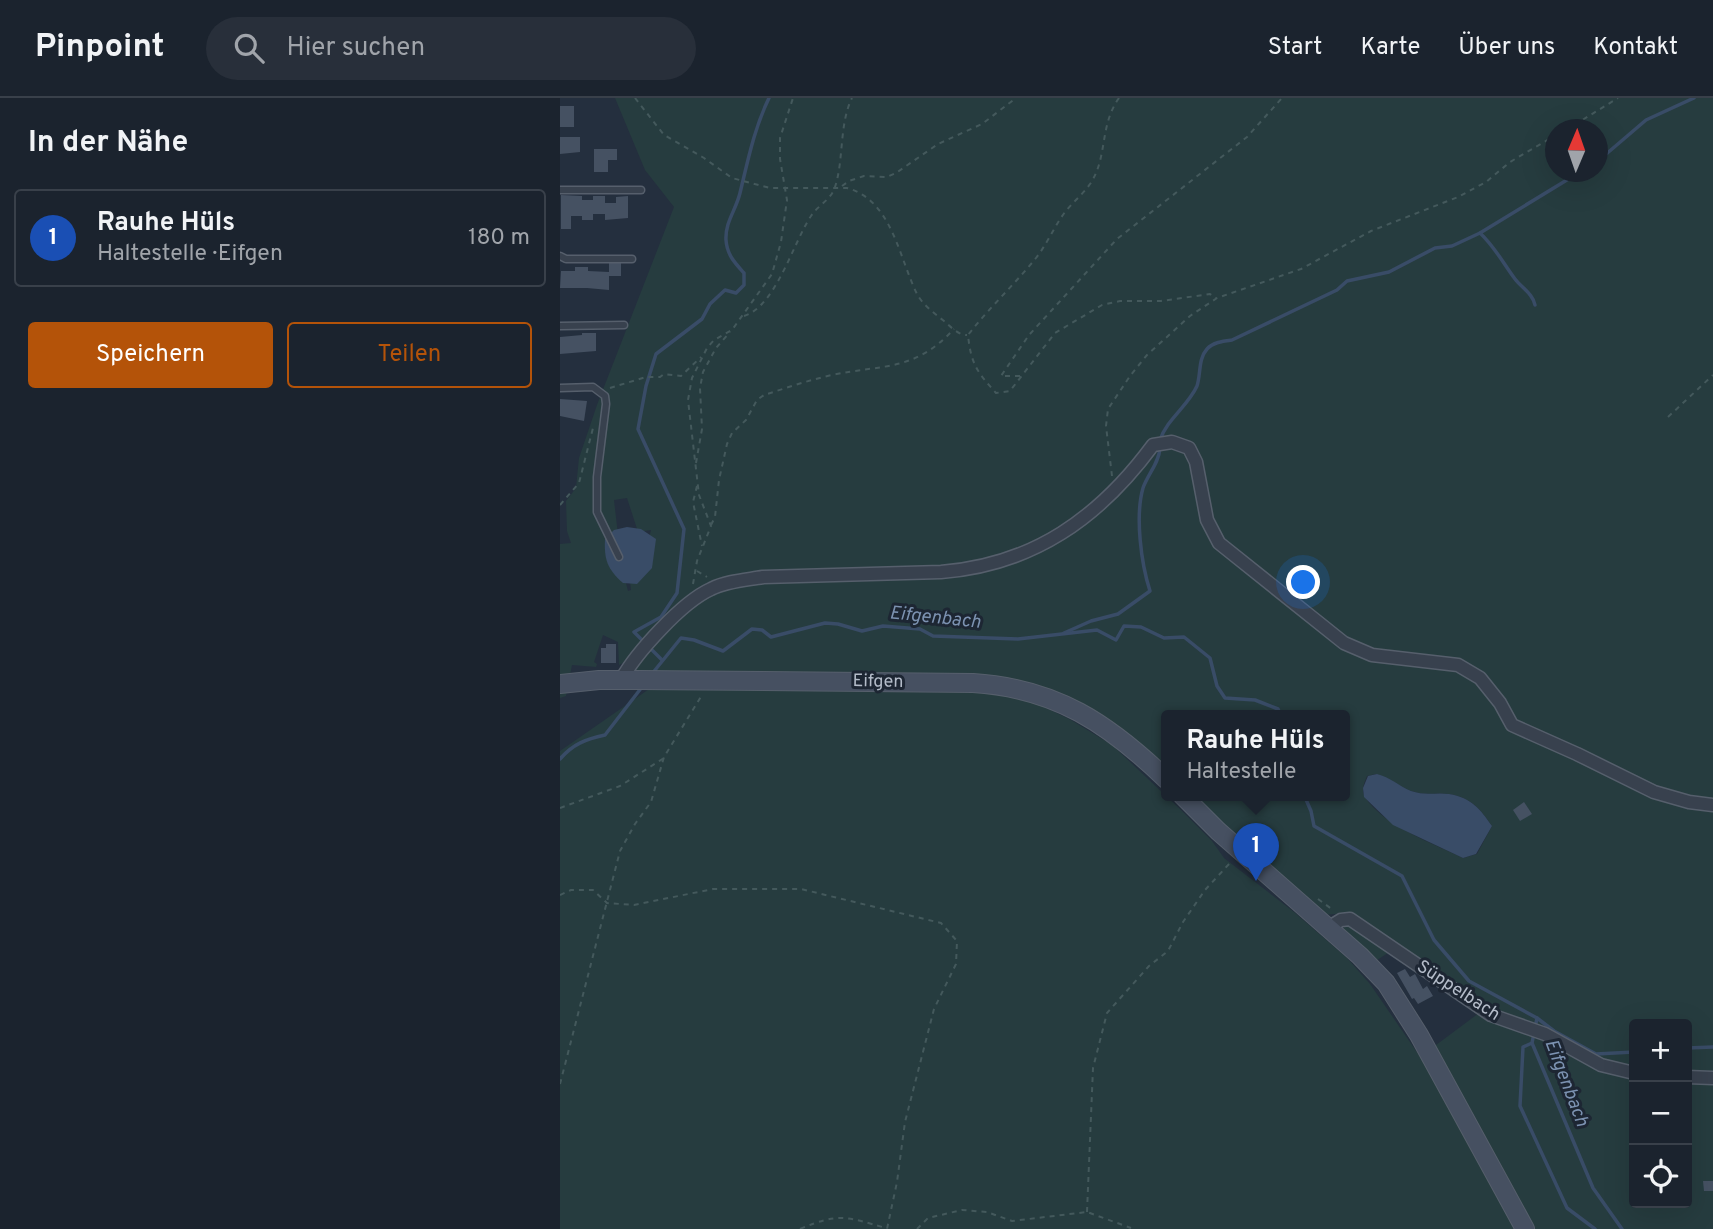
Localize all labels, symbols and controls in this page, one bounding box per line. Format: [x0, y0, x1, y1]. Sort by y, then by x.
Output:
search box [206, 17, 696, 80]
text: Pinpoint [35, 27, 164, 69]
icon: search [230, 29, 268, 67]
text: Hier suchen [286, 32, 425, 65]
text: Start [1268, 33, 1322, 63]
text: Karte [1360, 33, 1420, 63]
text: Über uns [1458, 33, 1555, 63]
text: Kontakt [1593, 33, 1678, 63]
north arrow [1545, 119, 1608, 182]
text: In der Nähe [28, 125, 188, 162]
text: Rauhe Hüls [97, 207, 235, 240]
text: 1 [48, 224, 58, 253]
text: 180 m [468, 224, 530, 253]
text: Haltestelle · Eifgen [97, 240, 283, 269]
button: Speichern [28, 322, 273, 388]
button: Teilen [287, 322, 532, 388]
your location [1286, 565, 1320, 599]
water label: Eifgenbach [888, 601, 982, 635]
street label: Eifgen [852, 670, 904, 694]
popup [1161, 710, 1350, 801]
text: Rauhe Hüls [1186, 725, 1325, 758]
text: Haltestelle [1186, 758, 1296, 787]
pin: 1 [1233, 823, 1279, 881]
street label: Süppelbach [1412, 955, 1504, 1027]
map controls [1629, 1019, 1692, 1208]
button: + [1629, 1019, 1692, 1082]
water label: Eifgenbach [1538, 1036, 1594, 1131]
button: − [1629, 1082, 1692, 1145]
button: locate [1629, 1145, 1692, 1208]

